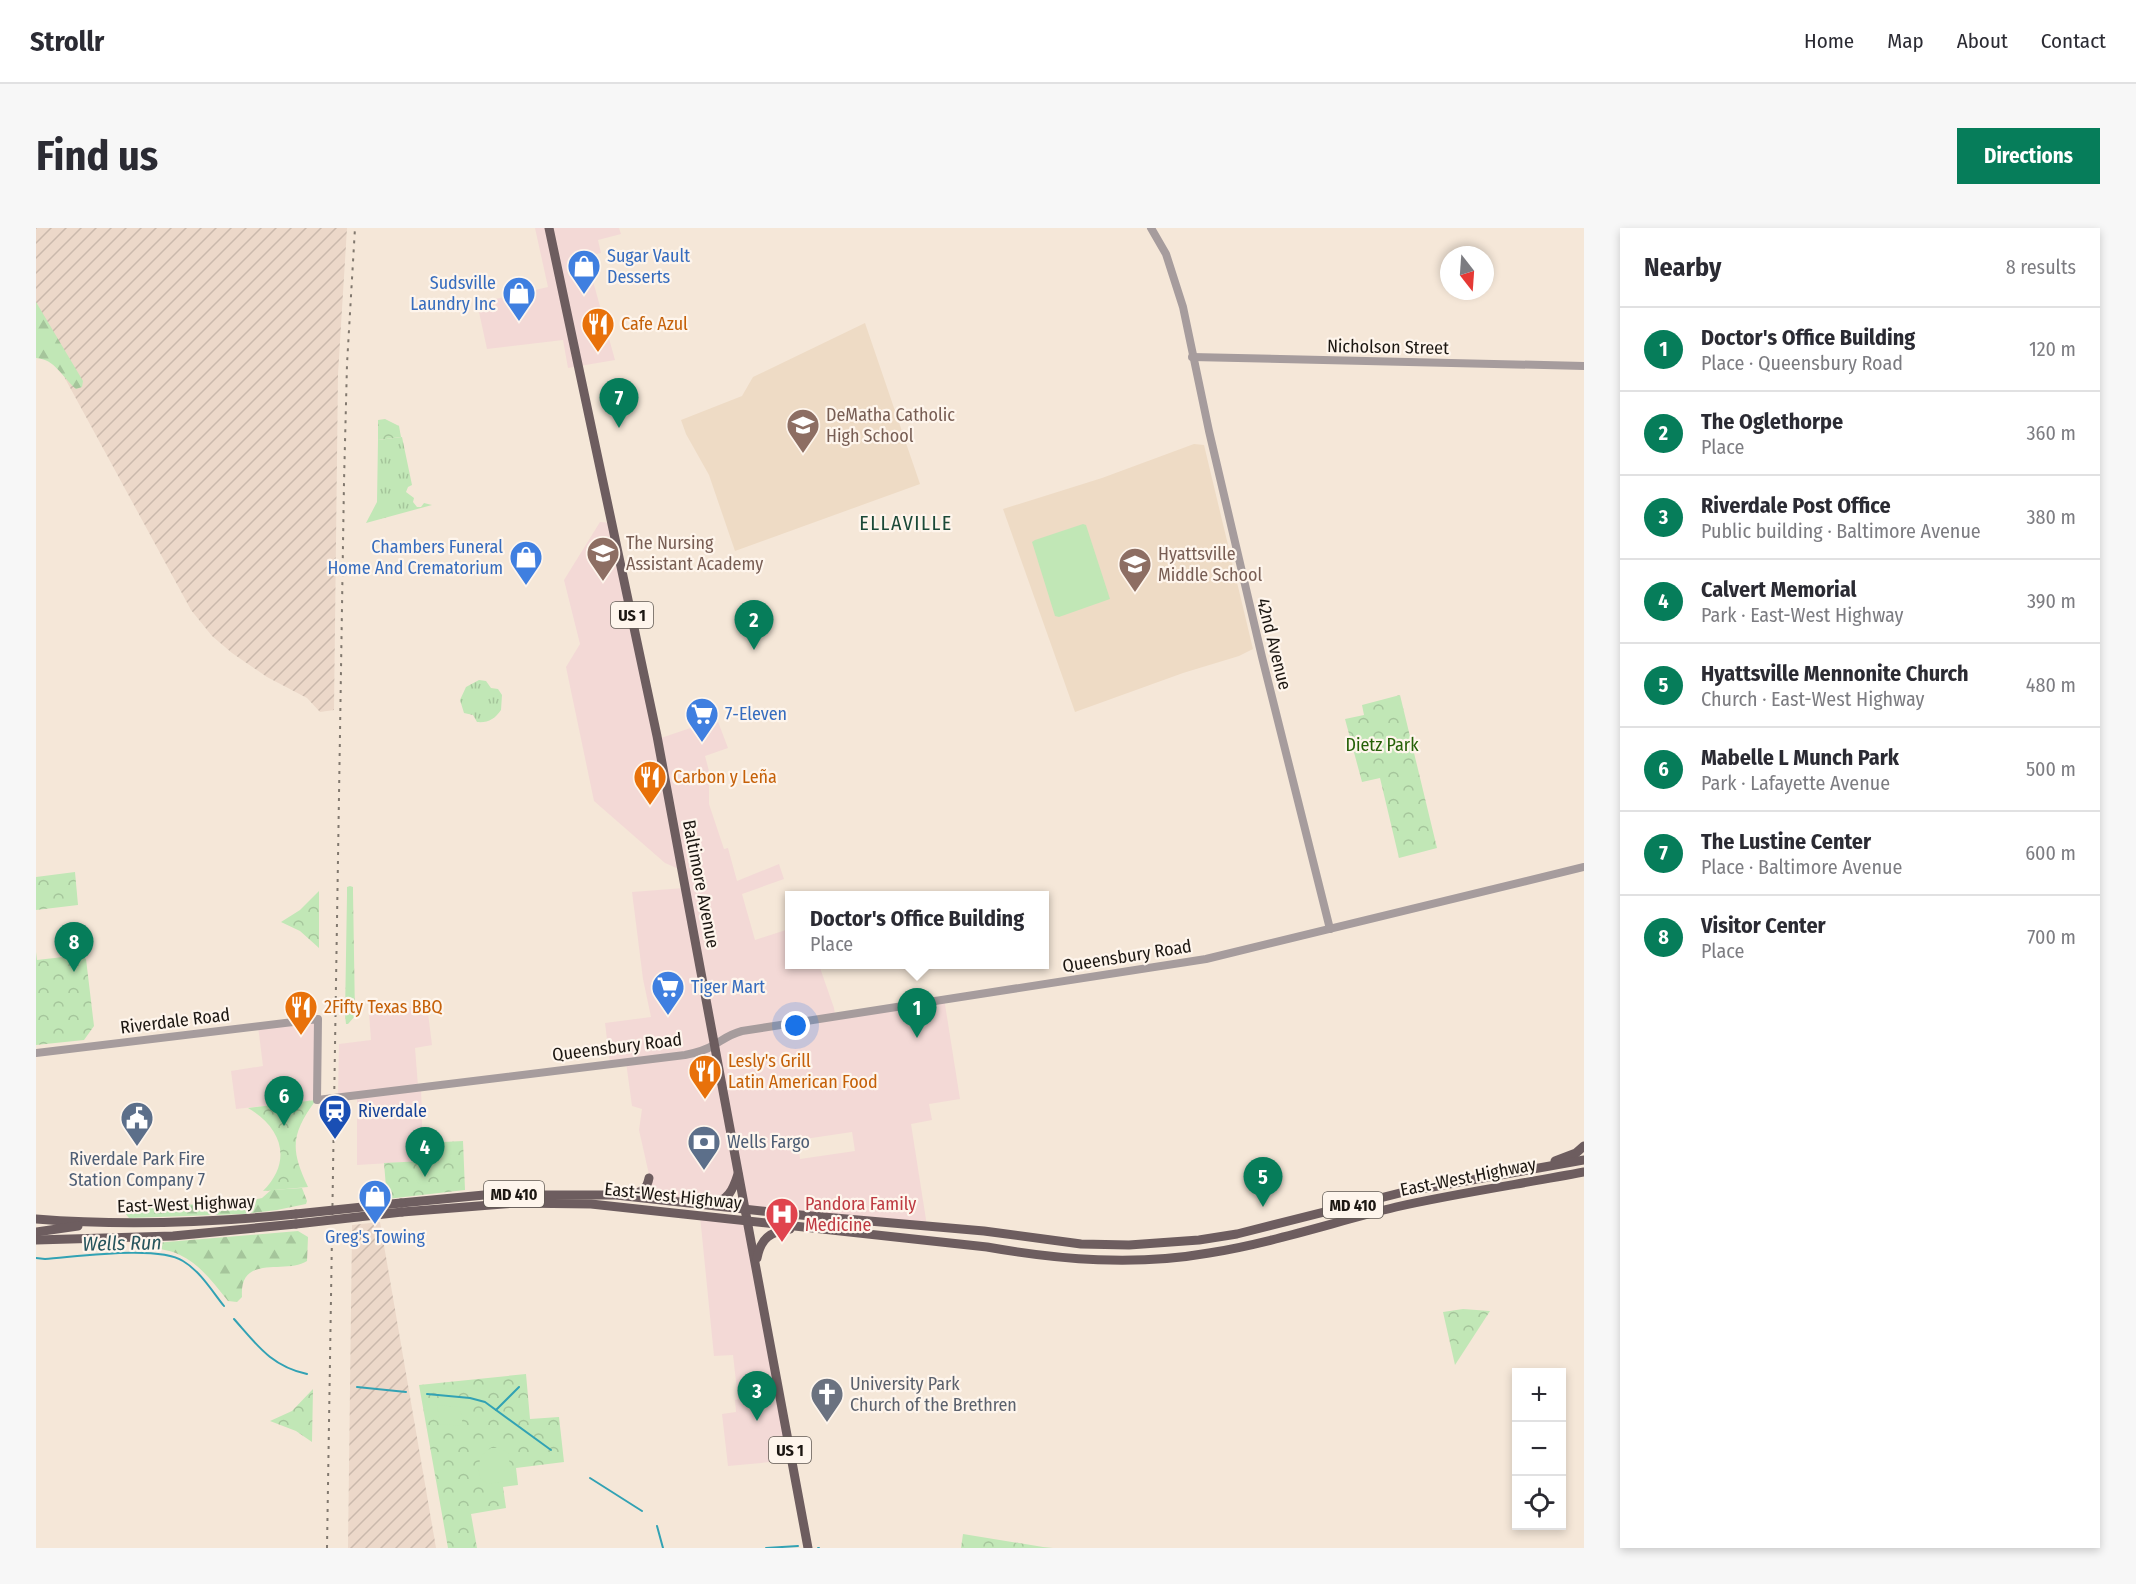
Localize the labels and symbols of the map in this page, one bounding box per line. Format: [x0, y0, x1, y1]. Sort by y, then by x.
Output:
place label: Sugar Vault Desserts [607, 245, 690, 288]
north arrow [1440, 246, 1494, 300]
shop icon: Sugar Vault Desserts [566, 248, 602, 295]
place label: Sudsville Laundry Inc [410, 272, 496, 315]
shop icon: Sudsville Laundry Inc [501, 275, 537, 322]
restaurant icon: Cafe Azul [580, 306, 616, 353]
place label: Cafe Azul [621, 313, 688, 335]
street label: Nicholson Street [1327, 335, 1449, 359]
pin: 7 [600, 378, 638, 428]
place label: DeMatha Catholic High School [826, 404, 955, 447]
school or university icon: DeMatha Catholic High School [785, 407, 821, 454]
district label: ELLAVILLE [859, 511, 953, 535]
place label: The Nursing Assistant Academy [626, 532, 763, 575]
school or university icon: The Nursing Assistant Academy [585, 535, 621, 582]
place label: Chambers Funeral Home And Crematorium [327, 536, 503, 579]
shop icon: Chambers Funeral Home And Crematorium [508, 539, 544, 586]
place label: Hyattsville Middle School [1158, 543, 1262, 586]
school or university icon: Hyattsville Middle School [1117, 546, 1153, 593]
street label: 42nd Avenue [1252, 596, 1296, 692]
pin: 2 [734, 600, 774, 650]
road number: US 1 [611, 602, 653, 628]
supermarket icon: 7-Eleven [684, 696, 720, 743]
place label: 7-Eleven [725, 703, 787, 725]
park label: Dietz Park [1345, 734, 1419, 756]
restaurant icon: Carbon y Leña [632, 759, 668, 806]
place label: Carbon y Leña [673, 766, 777, 788]
street label: Baltimore Avenue [678, 818, 724, 950]
pin: 8 [54, 922, 93, 972]
street label: Queensbury Road [1061, 935, 1193, 977]
supermarket icon: Tiger Mart [650, 969, 686, 1016]
place label: Tiger Mart [691, 976, 765, 998]
pin: 1 [898, 988, 936, 1038]
restaurant icon: 2Fifty Texas BBQ [283, 989, 319, 1036]
place label: 2Fifty Texas BBQ [324, 996, 443, 1018]
street label: Riverdale Road [119, 1003, 231, 1039]
your location [781, 1011, 810, 1040]
street label: Queensbury Road [551, 1028, 683, 1066]
place label: Lesly's Grill Latin American Food [728, 1050, 878, 1093]
restaurant icon: Lesly's Grill Latin American Food [687, 1053, 723, 1100]
pin: 6 [264, 1076, 304, 1126]
station icon: Riverdale [317, 1093, 353, 1140]
public building icon: Riverdale Park Fire Station Company 7 [119, 1100, 155, 1147]
place label: Riverdale [358, 1100, 427, 1122]
bank icon: Wells Fargo [686, 1124, 722, 1171]
pin: 4 [406, 1128, 444, 1177]
place label: Wells Fargo [727, 1131, 810, 1153]
place label: Riverdale Park Fire Station Company 7 [69, 1148, 205, 1191]
street label: East-West Highway [1398, 1153, 1538, 1201]
pin: 5 [1244, 1158, 1282, 1207]
shop icon: Greg's Towing [357, 1178, 393, 1225]
street label: East-West Highway [603, 1178, 743, 1214]
road number: MD 410 [484, 1181, 544, 1207]
street label: East-West Highway [117, 1191, 255, 1217]
road number: MD 410 [1323, 1192, 1383, 1218]
place label: Pandora Family Medicine [805, 1193, 916, 1236]
hospital icon: Pandora Family Medicine [764, 1196, 800, 1243]
place label: Greg's Towing [325, 1226, 425, 1248]
water label: Wells Run [82, 1230, 162, 1256]
pin: 3 [738, 1372, 776, 1421]
place label: University Park Church of the Brethren [850, 1373, 1017, 1416]
church icon: University Park Church of the Brethren [809, 1376, 845, 1423]
road number: US 1 [769, 1437, 811, 1463]

